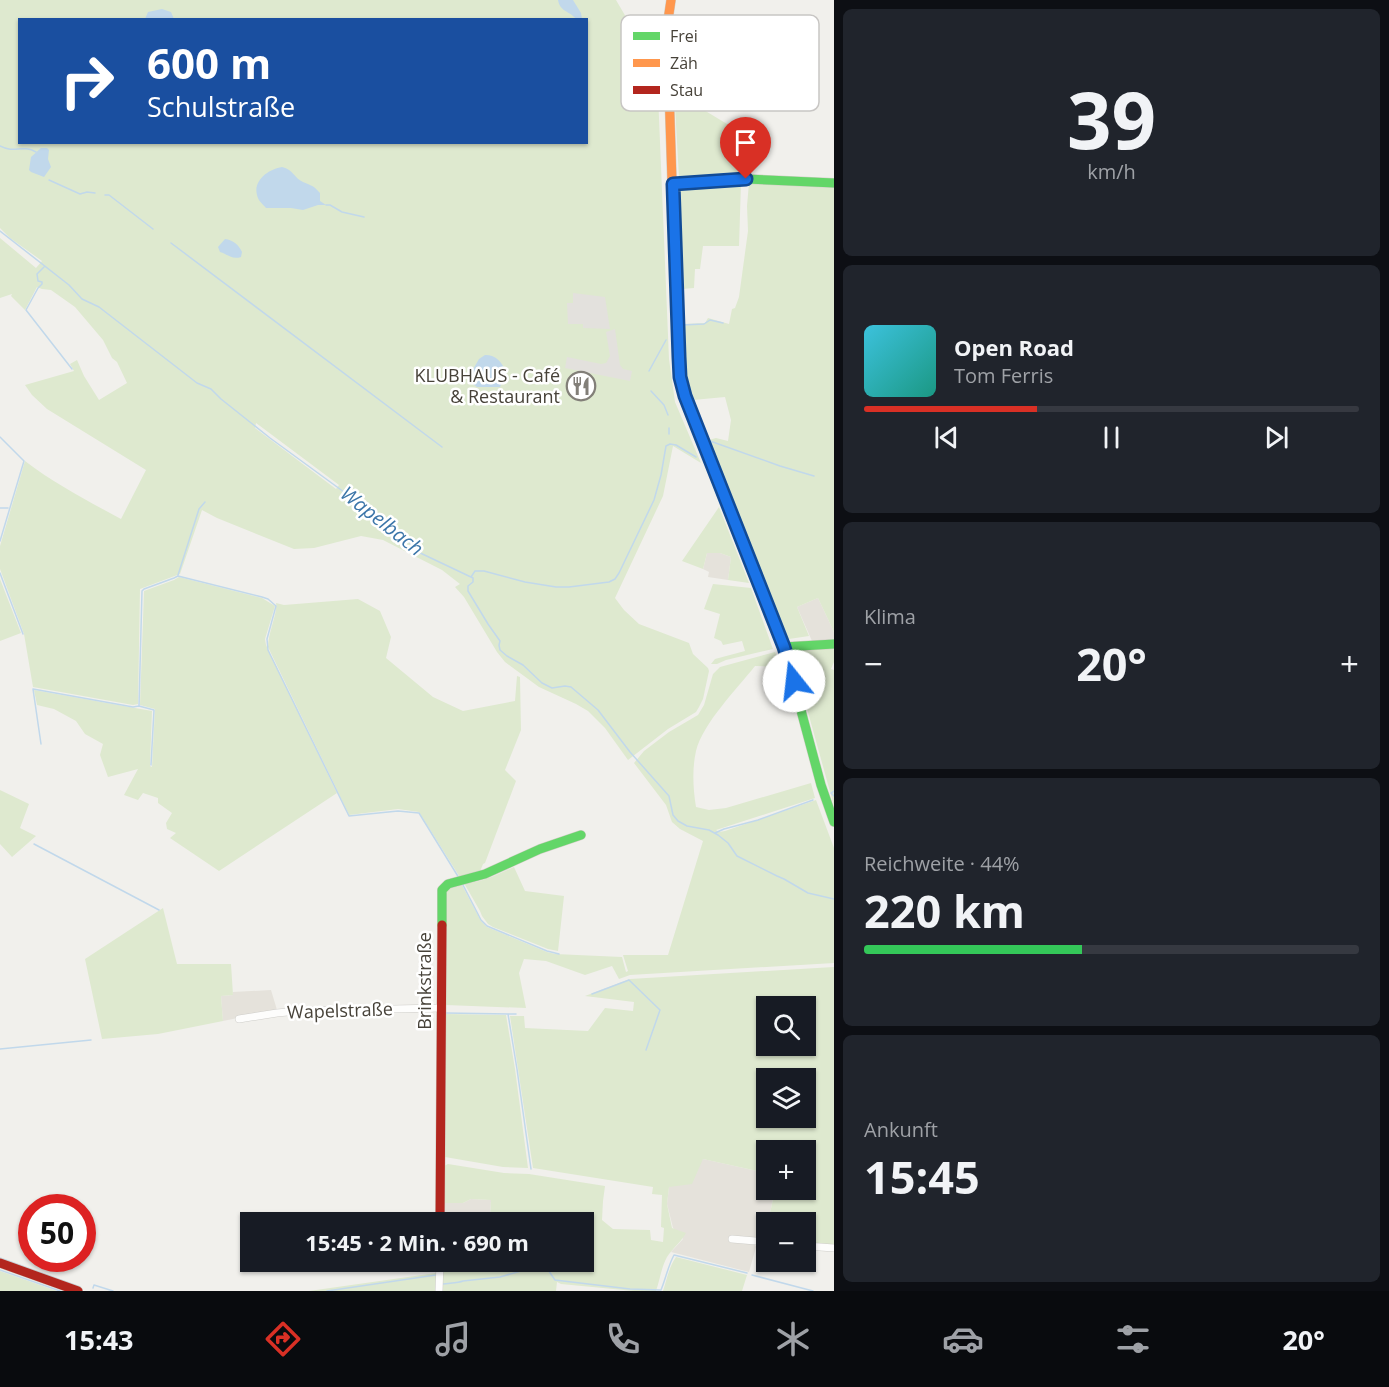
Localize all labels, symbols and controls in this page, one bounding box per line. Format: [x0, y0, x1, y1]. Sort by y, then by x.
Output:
legend [621, 15, 819, 111]
text: Frei [670, 25, 698, 47]
text: 600 m [147, 34, 271, 91]
icon: right [48, 42, 126, 120]
text: Zäh [670, 52, 698, 74]
text: 39 [1067, 66, 1156, 172]
text: Stau [670, 79, 703, 101]
text: Schulstraße [147, 88, 295, 125]
pin [720, 117, 771, 179]
icon: arrive [729, 126, 762, 159]
text: km/h [1087, 158, 1136, 185]
text: Open Road [954, 332, 1074, 362]
text: Tom Ferris [954, 362, 1053, 389]
place label: KLUBHAUS - Café & Restaurant [415, 363, 560, 408]
restaurant icon: KLUBHAUS - Café & Restaurant [565, 370, 597, 402]
icon: previous [930, 421, 963, 454]
icon: pause [1095, 421, 1128, 454]
icon: next [1260, 421, 1293, 454]
water label: Wapelbach [335, 480, 429, 562]
text: Klima [864, 603, 916, 630]
text: 20° [1076, 633, 1147, 694]
text: − [864, 641, 883, 686]
text: + [1340, 641, 1359, 686]
position arrow [762, 649, 826, 713]
text: Reichweite · 44% [864, 850, 1020, 877]
text: 220 km [864, 880, 1025, 941]
street label: Brinkstraße [412, 932, 436, 1030]
street label: Wapelstraße [287, 996, 393, 1024]
map controls [756, 996, 816, 1272]
button: search [756, 996, 816, 1056]
button: layers [756, 1068, 816, 1128]
text: Ankunft [864, 1116, 938, 1143]
button: + [756, 1140, 816, 1200]
text: 15:45 [864, 1146, 980, 1207]
speed limit sign: 50 [18, 1194, 96, 1272]
button: − [756, 1212, 816, 1272]
text: 15:45 · 2 Min. · 690 m [305, 1227, 529, 1257]
icon: directions [262, 1318, 304, 1360]
icon: music [432, 1318, 474, 1360]
icon: phone [602, 1318, 644, 1360]
icon: climate [772, 1318, 814, 1360]
icon: car [942, 1318, 984, 1360]
icon: filters [1112, 1318, 1154, 1360]
text: 15:43 [64, 1321, 134, 1358]
text: 20° [1282, 1321, 1325, 1358]

